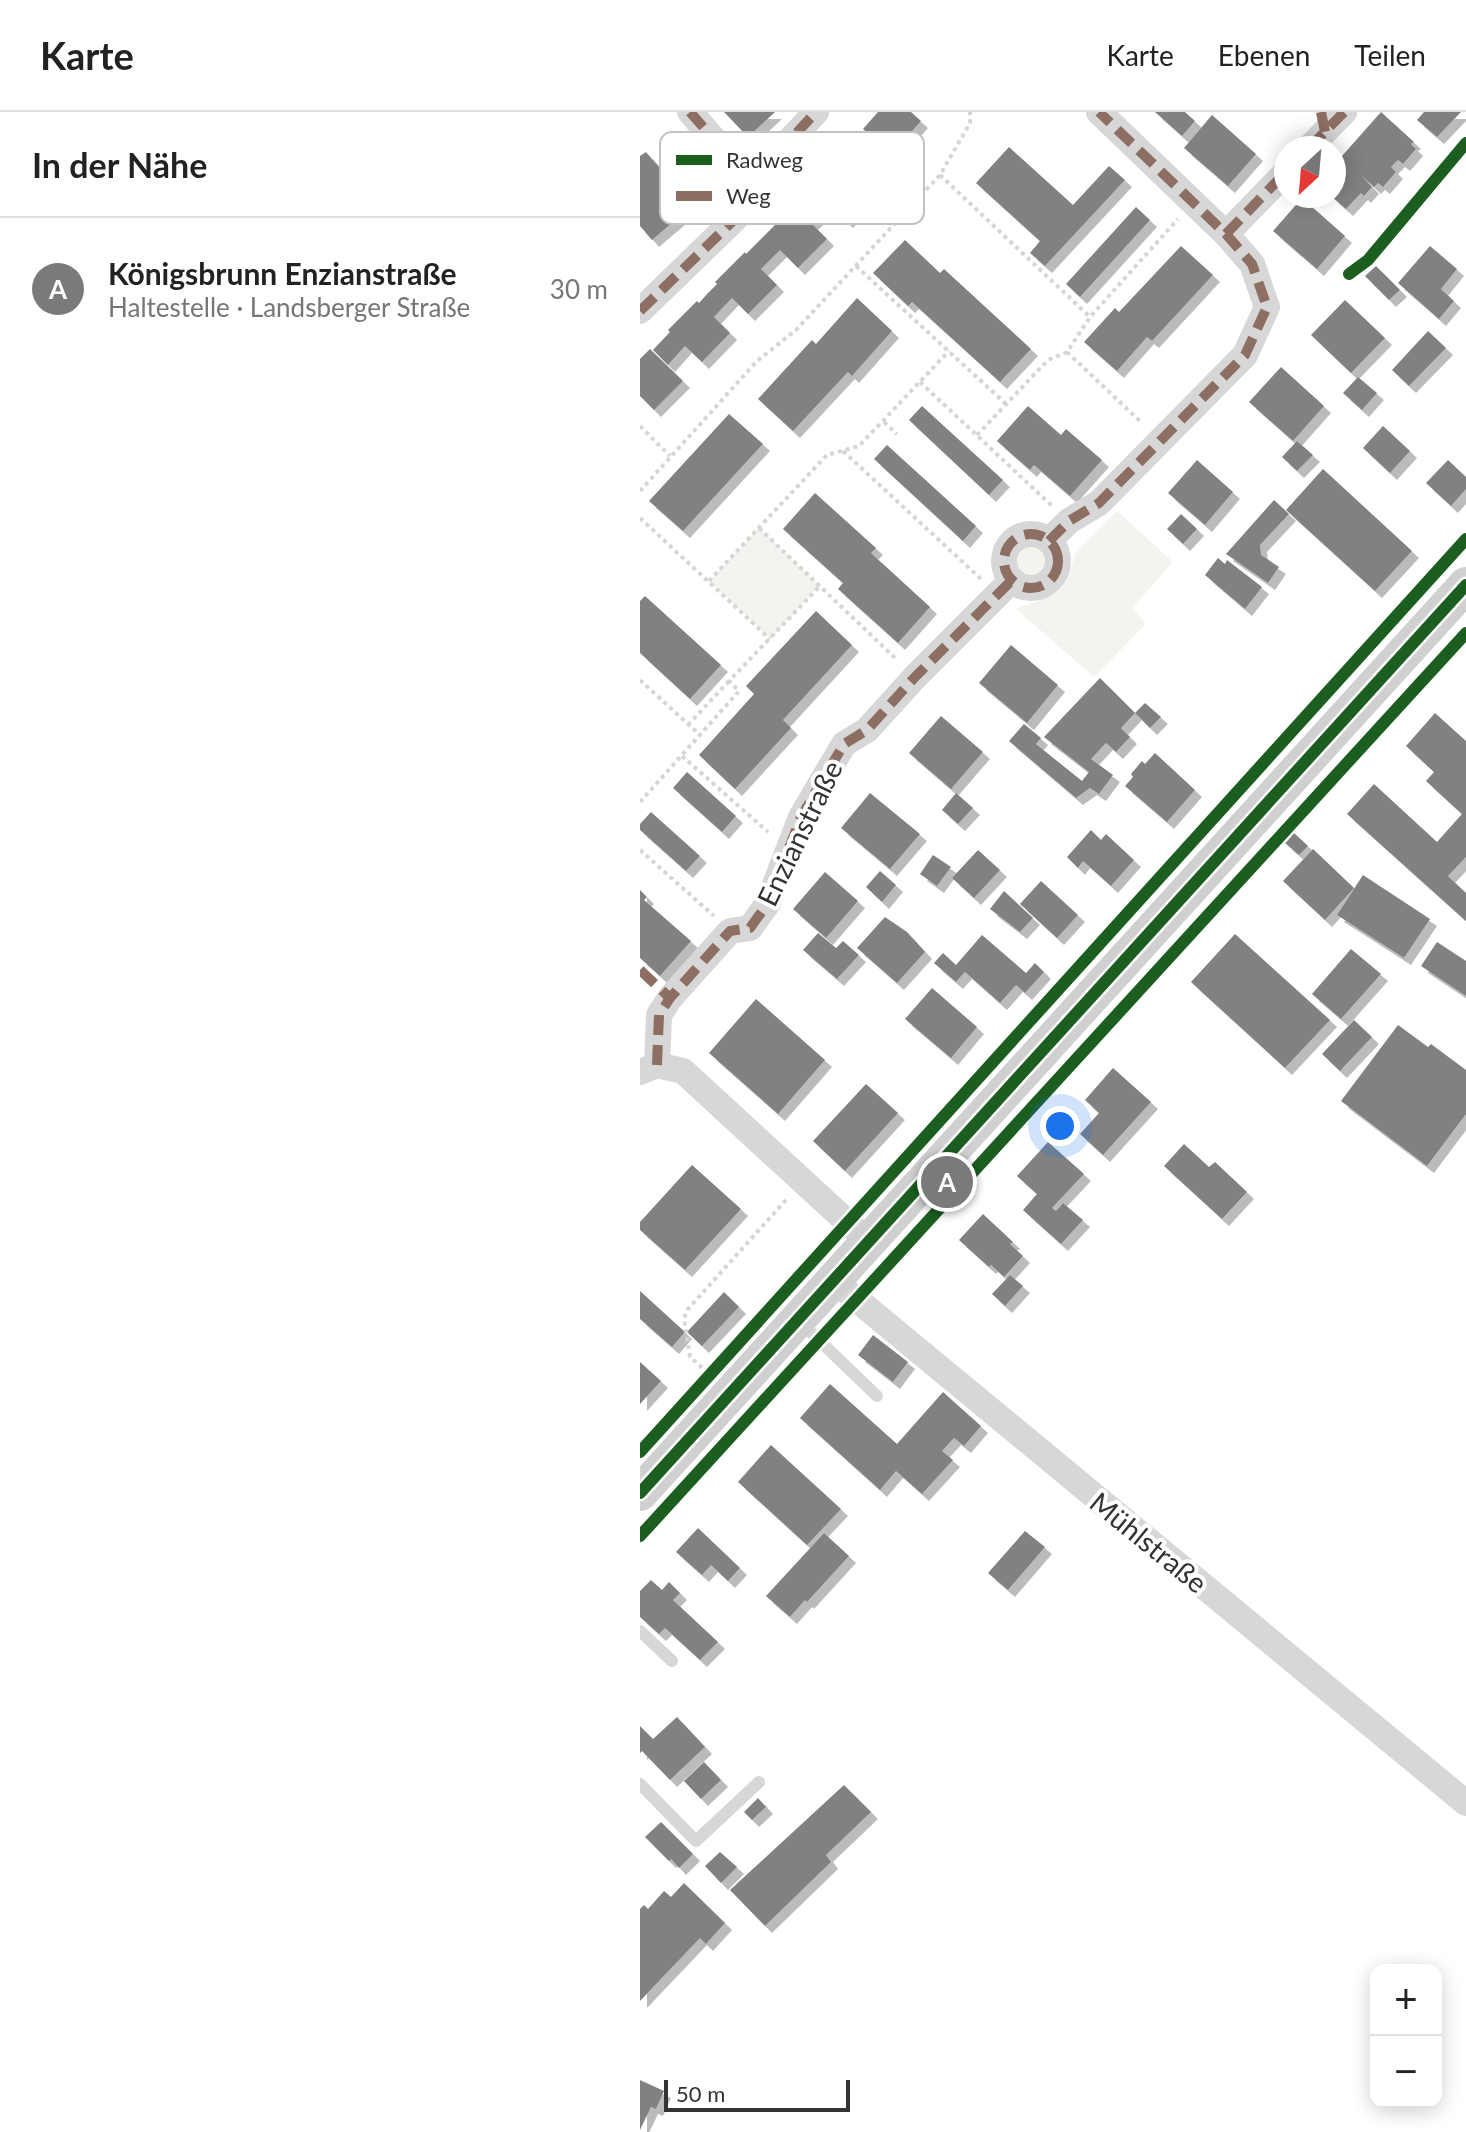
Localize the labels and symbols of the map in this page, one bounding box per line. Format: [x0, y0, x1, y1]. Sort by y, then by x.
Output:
legend [660, 132, 924, 224]
north arrow [1274, 136, 1346, 208]
text: Radweg [726, 146, 803, 173]
text: Weg [726, 182, 771, 209]
street label: Enzianstraße [749, 755, 849, 911]
your location [1040, 1106, 1080, 1146]
pin: A [921, 1152, 973, 1212]
street label: Mühlstraße [1084, 1485, 1214, 1599]
scale bar [664, 2076, 850, 2112]

